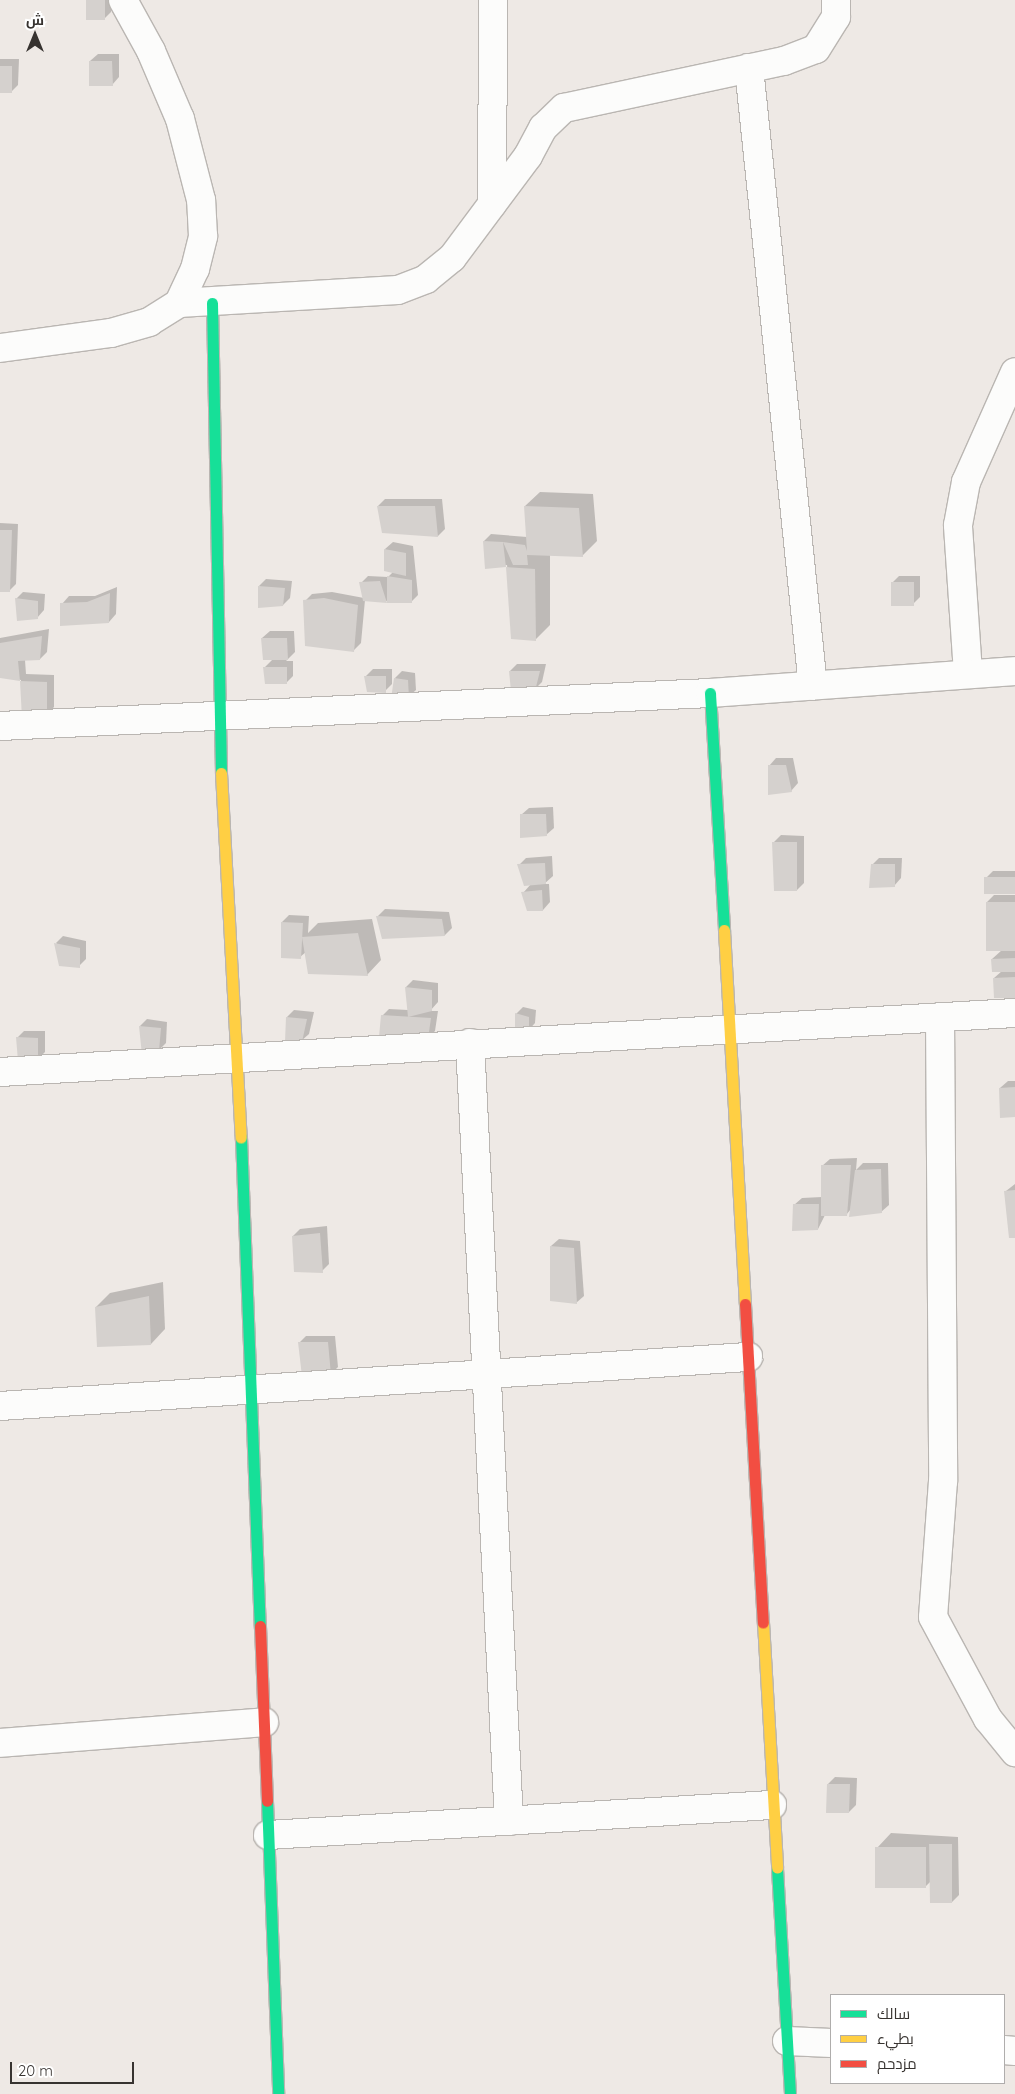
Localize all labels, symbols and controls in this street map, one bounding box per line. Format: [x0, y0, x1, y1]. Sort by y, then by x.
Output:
north arrow [10, 10, 60, 60]
text: ش [26, 11, 44, 29]
legend [830, 1994, 1005, 2084]
text: سالك [877, 2004, 910, 2023]
text: بطيء [877, 2029, 914, 2048]
scale bar [12, 2052, 136, 2084]
text: مزدحم [877, 2054, 917, 2073]
text: 20 m [18, 2061, 53, 2080]

